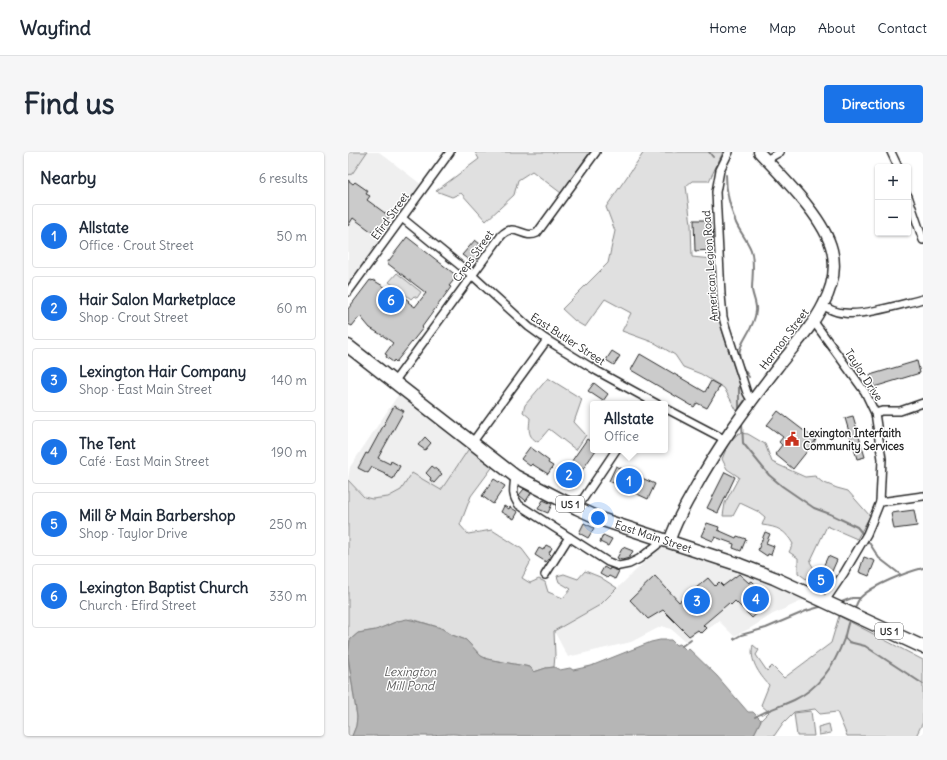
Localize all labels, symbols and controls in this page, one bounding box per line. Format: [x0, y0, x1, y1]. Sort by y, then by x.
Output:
text: Wayfind [20, 16, 91, 40]
text: Home [709, 19, 747, 37]
text: Map [769, 19, 796, 37]
text: About [818, 19, 856, 37]
text: Contact [878, 19, 927, 37]
button: Directions [824, 85, 923, 123]
text: Find us [24, 86, 115, 122]
map controls [875, 164, 911, 236]
button: + [875, 164, 911, 200]
text: Nearby [40, 167, 96, 189]
text: 6 results [259, 170, 308, 187]
street label: Efird Street [368, 189, 412, 242]
button: − [875, 200, 911, 236]
street label: American Legion Road [699, 209, 721, 322]
text: Allstate [79, 218, 129, 237]
street label: Creps Street [450, 227, 497, 285]
text: 1 [51, 228, 57, 245]
text: 50 m [276, 228, 307, 245]
text: Office · Crout Street [79, 237, 194, 254]
pin: 6 [378, 285, 404, 315]
text: Hair Salon Marketplace [79, 290, 236, 309]
text: 2 [50, 300, 58, 317]
text: 60 m [276, 300, 307, 317]
street label: Harmon Street [756, 305, 812, 372]
text: Shop · Crout Street [79, 309, 188, 326]
street label: East Butler Street [528, 310, 608, 368]
street label: Taylor Drive [842, 346, 886, 404]
text: Lexington Hair Company [79, 362, 246, 381]
text: 3 [50, 372, 58, 389]
text: 140 m [271, 372, 307, 389]
text: Shop · East Main Street [79, 381, 212, 398]
popup [590, 401, 668, 453]
text: Allstate [604, 409, 654, 428]
place label: Lexington Interfaith Community Services [803, 426, 904, 454]
text: Office [604, 428, 639, 445]
public building icon: Lexington Interfaith Community Services [784, 431, 800, 447]
text: The Tent [79, 434, 136, 453]
text: 4 [50, 444, 58, 461]
text: 190 m [271, 444, 307, 461]
text: Café · East Main Street [79, 453, 209, 470]
pin: 2 [556, 460, 582, 490]
pin: 1 [616, 466, 642, 496]
road number: US 1 [556, 496, 584, 512]
text: Mill & Main Barbershop [79, 506, 236, 525]
your location [588, 508, 608, 528]
text: 5 [50, 516, 58, 533]
text: 250 m [269, 516, 307, 533]
street label: East Main Street [613, 517, 694, 556]
text: Shop · Taylor Drive [79, 525, 188, 542]
pin: 5 [808, 565, 834, 595]
text: Lexington Baptist Church [79, 578, 249, 597]
pin: 4 [743, 584, 769, 614]
pin: 3 [684, 586, 710, 616]
text: 6 [50, 588, 58, 605]
text: 330 m [269, 588, 307, 605]
text: Church · Efird Street [79, 597, 196, 614]
road number: US 1 [875, 623, 903, 639]
water label: Lexington Mill Pond [384, 664, 437, 693]

